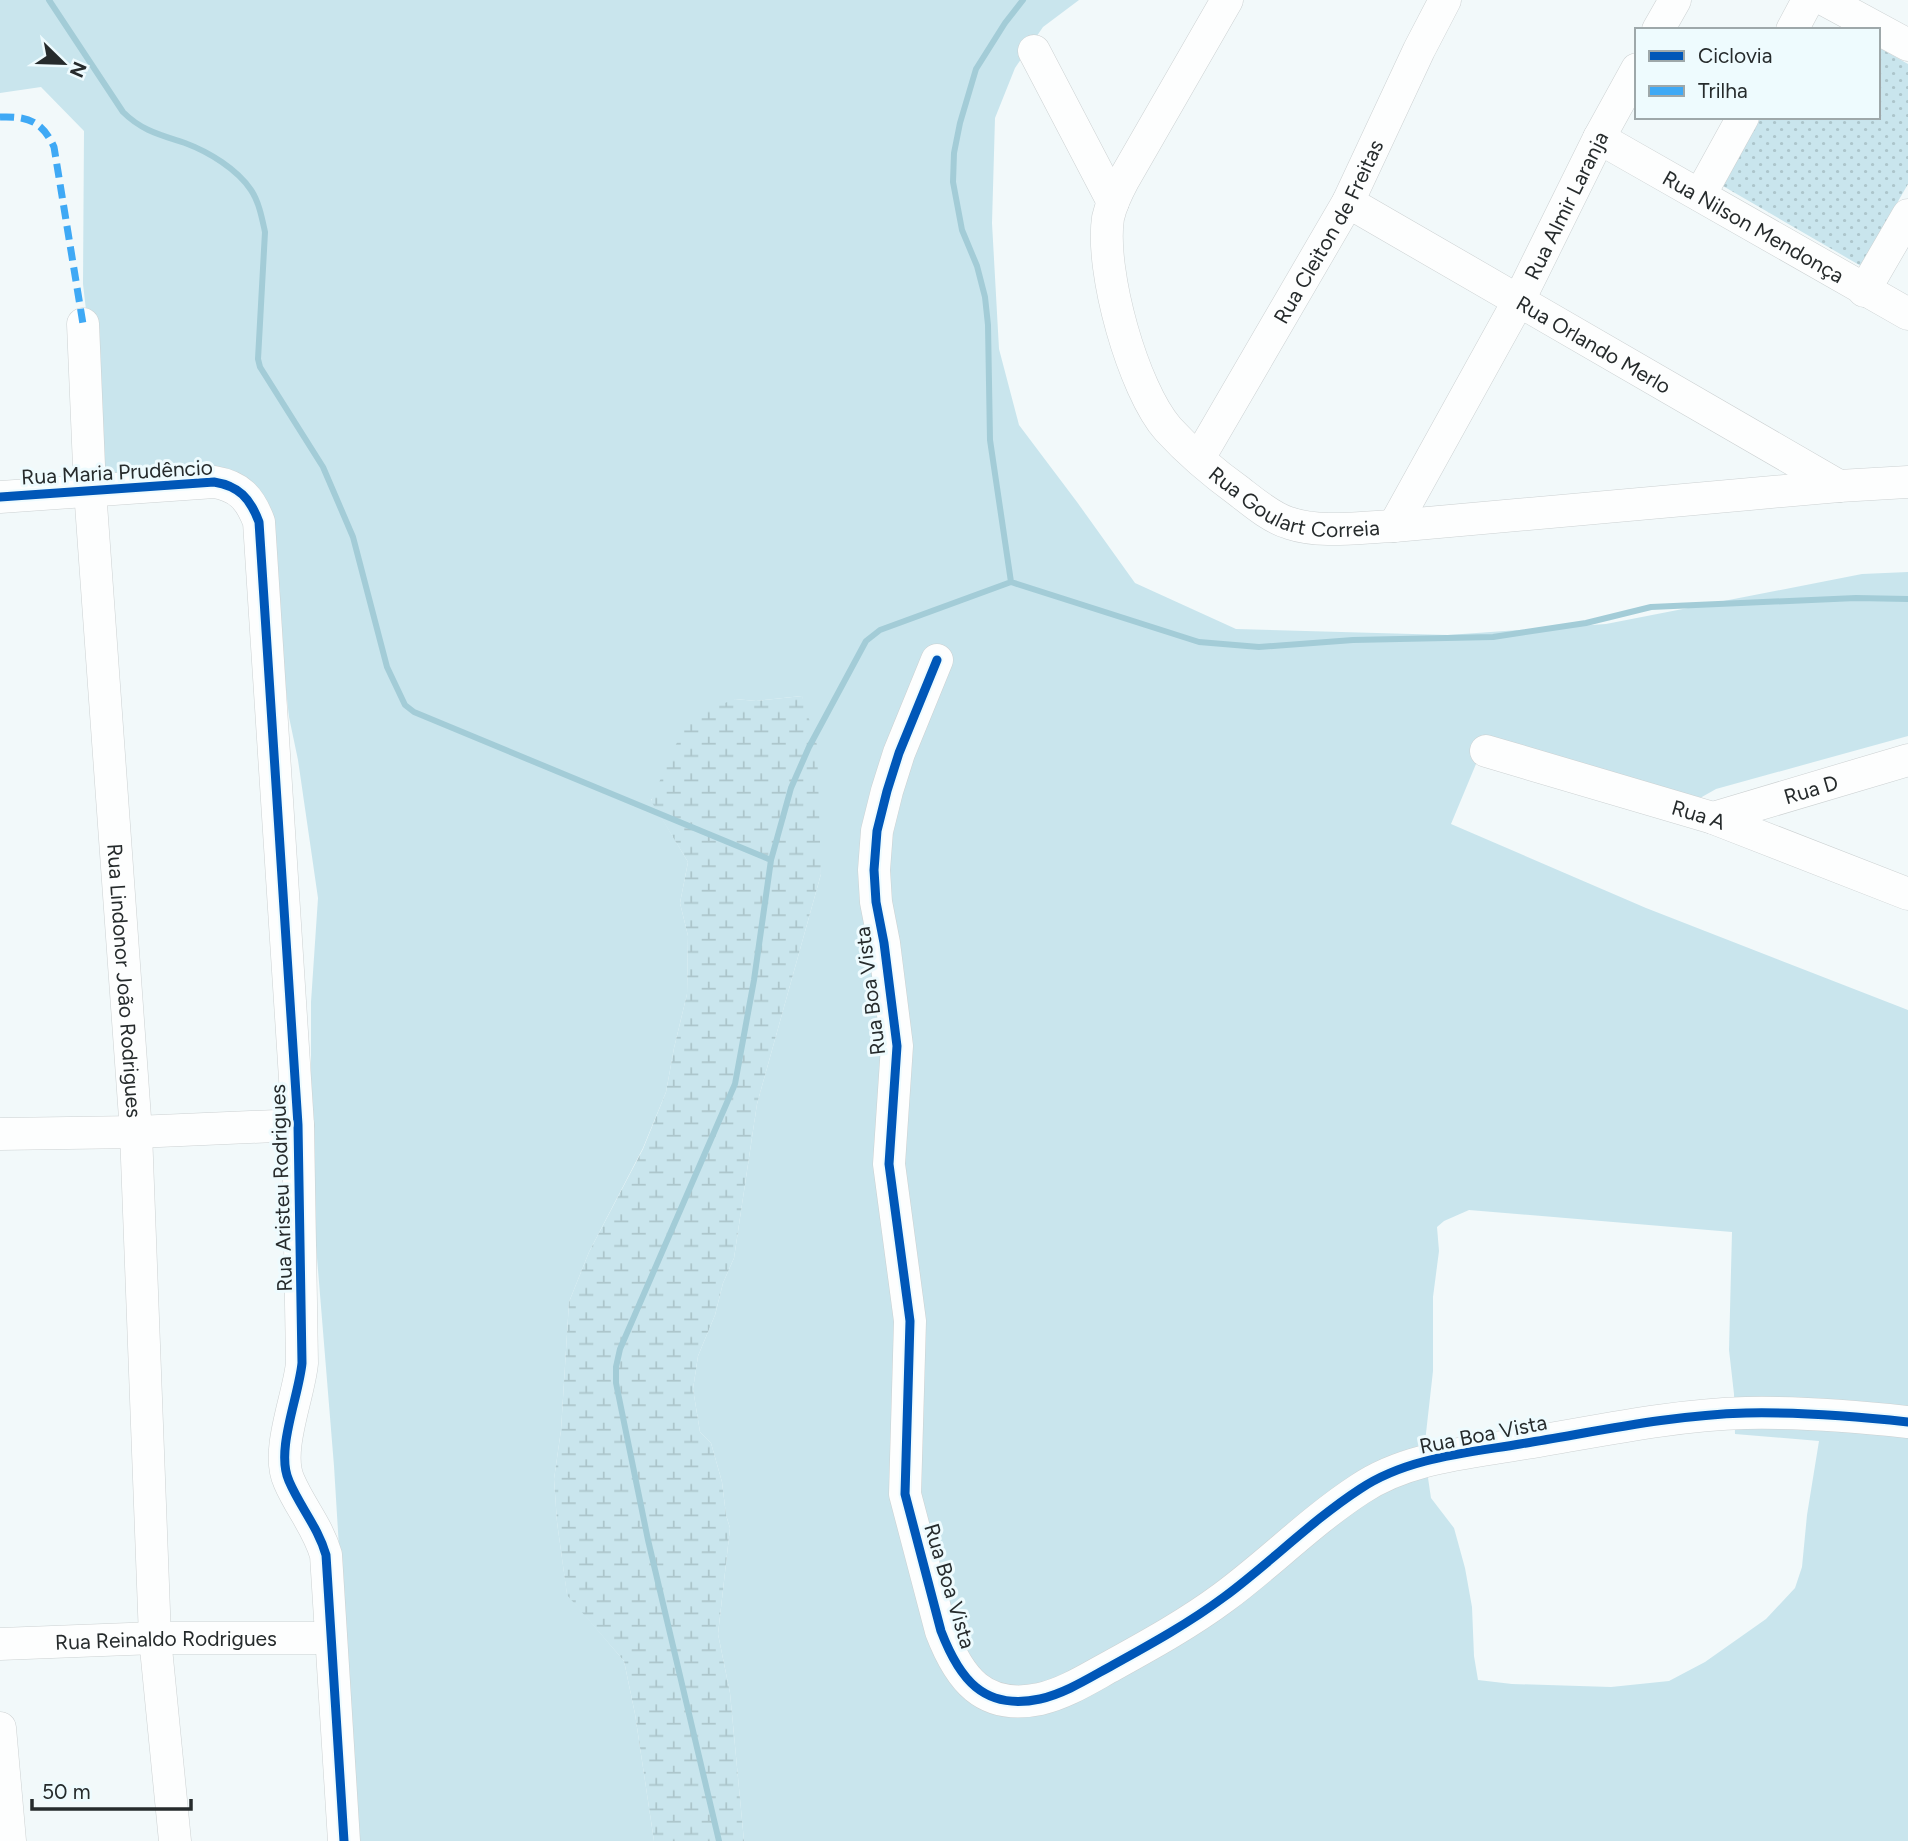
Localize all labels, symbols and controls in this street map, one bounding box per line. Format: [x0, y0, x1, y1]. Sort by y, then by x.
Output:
north arrow [28, 28, 98, 98]
legend [1635, 28, 1880, 119]
text: Ciclovia [1698, 43, 1772, 68]
text: N [65, 58, 92, 81]
text: Trilha [1698, 78, 1748, 103]
street label: Rua Almir Laranja [1519, 127, 1613, 283]
street label: Rua Cleiton de Freitas [1268, 135, 1388, 328]
street label: Rua Nilson Mendonça [1659, 165, 1849, 288]
street label: Rua Orlando Merlo [1512, 290, 1675, 399]
street label: Rua Maria Prudêncio [21, 454, 213, 490]
street label: Rua Goulart Correia [1204, 461, 1380, 542]
street label: Rua D [1781, 769, 1841, 809]
street label: Rua A [1669, 794, 1729, 834]
street label: Rua Lindonor João Rodrigues [103, 843, 147, 1119]
street label: Rua Boa Vista [850, 925, 890, 1057]
street label: Rua Aristeu Rodrigues [265, 1084, 297, 1292]
street label: Rua Boa Vista [1417, 1409, 1549, 1459]
street label: Rua Boa Vista [919, 1520, 981, 1652]
street label: Rua Reinaldo Rodrigues [54, 1626, 277, 1654]
scale bar [32, 1768, 191, 1812]
text: 50 m [42, 1779, 91, 1804]

